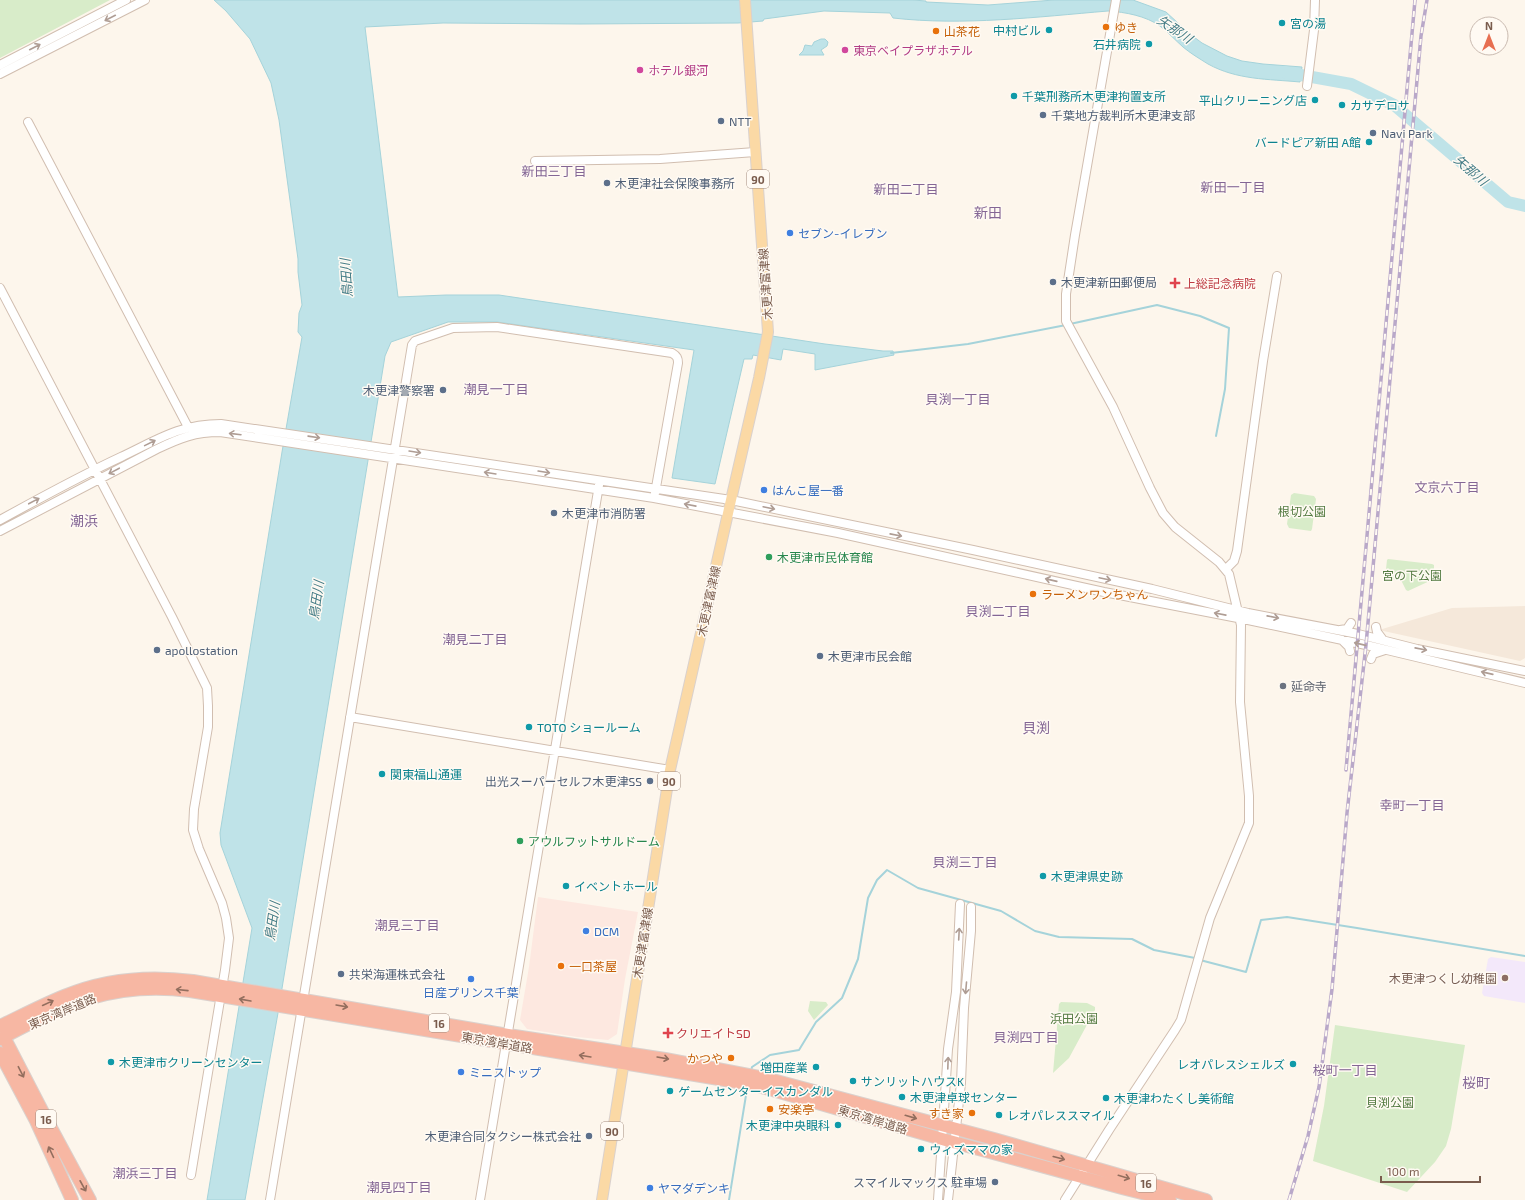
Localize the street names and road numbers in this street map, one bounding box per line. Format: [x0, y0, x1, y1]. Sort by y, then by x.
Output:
road number: 90 [747, 170, 769, 188]
street label: 木更津富津線 [756, 248, 774, 320]
street label: 木更津富津線 [694, 564, 722, 638]
road number: 90 [658, 772, 680, 790]
street label: 木更津富津線 [629, 906, 655, 980]
street label: 東京湾岸道路 [26, 990, 98, 1032]
road number: 16 [429, 1014, 449, 1032]
street label: 東京湾岸道路 [460, 1029, 534, 1055]
street label: 東京湾岸道路 [837, 1102, 909, 1136]
road number: 16 [36, 1110, 56, 1128]
road number: 90 [601, 1122, 623, 1140]
road number: 16 [1136, 1174, 1156, 1192]

